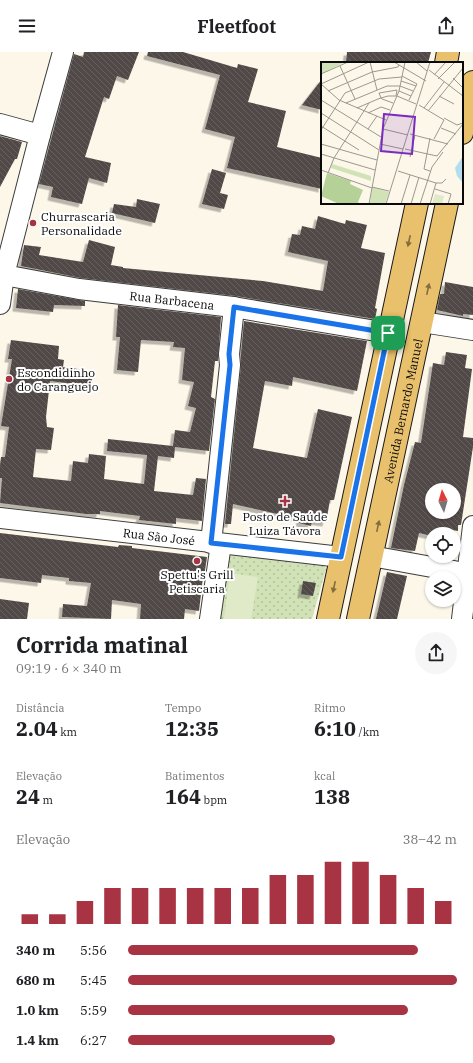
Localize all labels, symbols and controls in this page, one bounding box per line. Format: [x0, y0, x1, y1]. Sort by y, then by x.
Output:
icon: menu [16, 15, 38, 37]
text: Fleetfoot [197, 15, 276, 38]
icon: share [435, 15, 457, 37]
inset map [321, 62, 463, 204]
place label: Churrascaria Personalidade [41, 209, 122, 238]
marker: Churrascaria Personalidade [28, 218, 38, 228]
one-way arrow [405, 235, 411, 247]
one-way arrow [426, 283, 432, 296]
street label: Rua Barbacena [129, 287, 216, 312]
pin [371, 316, 405, 350]
icon: arrive [377, 322, 399, 344]
street label: Avenida Bernardo Manuel [380, 337, 425, 484]
place label: Escondidinho do Caranguejo [17, 365, 99, 394]
marker: Escondidinho do Caranguejo [4, 374, 14, 384]
north arrow [425, 483, 461, 519]
map controls [425, 483, 461, 607]
marker: Posto de Saúde Luiza Távora [279, 495, 291, 507]
place label: Posto de Saúde Luiza Távora [243, 509, 327, 538]
one-way arrow [375, 520, 381, 532]
street label: Rua São José [122, 525, 196, 548]
button: locate [425, 527, 461, 563]
marker: Spettu's Grill Petiscaria [192, 556, 202, 566]
place label: Spettu's Grill Petiscaria [160, 567, 234, 596]
button: layers [425, 571, 461, 607]
one-way arrow [331, 581, 337, 593]
text: Corrida matinal [16, 630, 188, 659]
button: share [415, 632, 457, 674]
text: 09:19 · 6 × 340 m [16, 660, 122, 677]
text: Distância [16, 701, 65, 715]
text: Tempo [165, 701, 201, 715]
text: Ritmo [314, 701, 345, 715]
text: 2.04 [16, 715, 58, 742]
text: 12:35 [165, 715, 219, 742]
text: 6:10 [314, 715, 356, 742]
text: km [58, 725, 77, 739]
text: /km [356, 725, 380, 739]
text: Elevação [16, 769, 62, 783]
text: Batimentos [165, 769, 224, 783]
text: kcal [314, 769, 335, 783]
text: 24 [16, 783, 40, 810]
text: 164 [165, 783, 201, 810]
text: 138 [314, 783, 350, 810]
text: m [40, 793, 53, 807]
text: bpm [201, 793, 227, 807]
text: Elevação [16, 831, 70, 848]
text: 38–42 m [403, 831, 457, 848]
text: 340 m [16, 942, 55, 959]
text: 5:56 [80, 942, 107, 959]
text: 680 m [16, 972, 55, 989]
text: 5:45 [80, 972, 107, 989]
text: 1.0 km [16, 1002, 59, 1019]
text: 5:59 [80, 1002, 107, 1019]
text: 1.4 km [16, 1032, 59, 1049]
text: 6:27 [80, 1032, 107, 1049]

